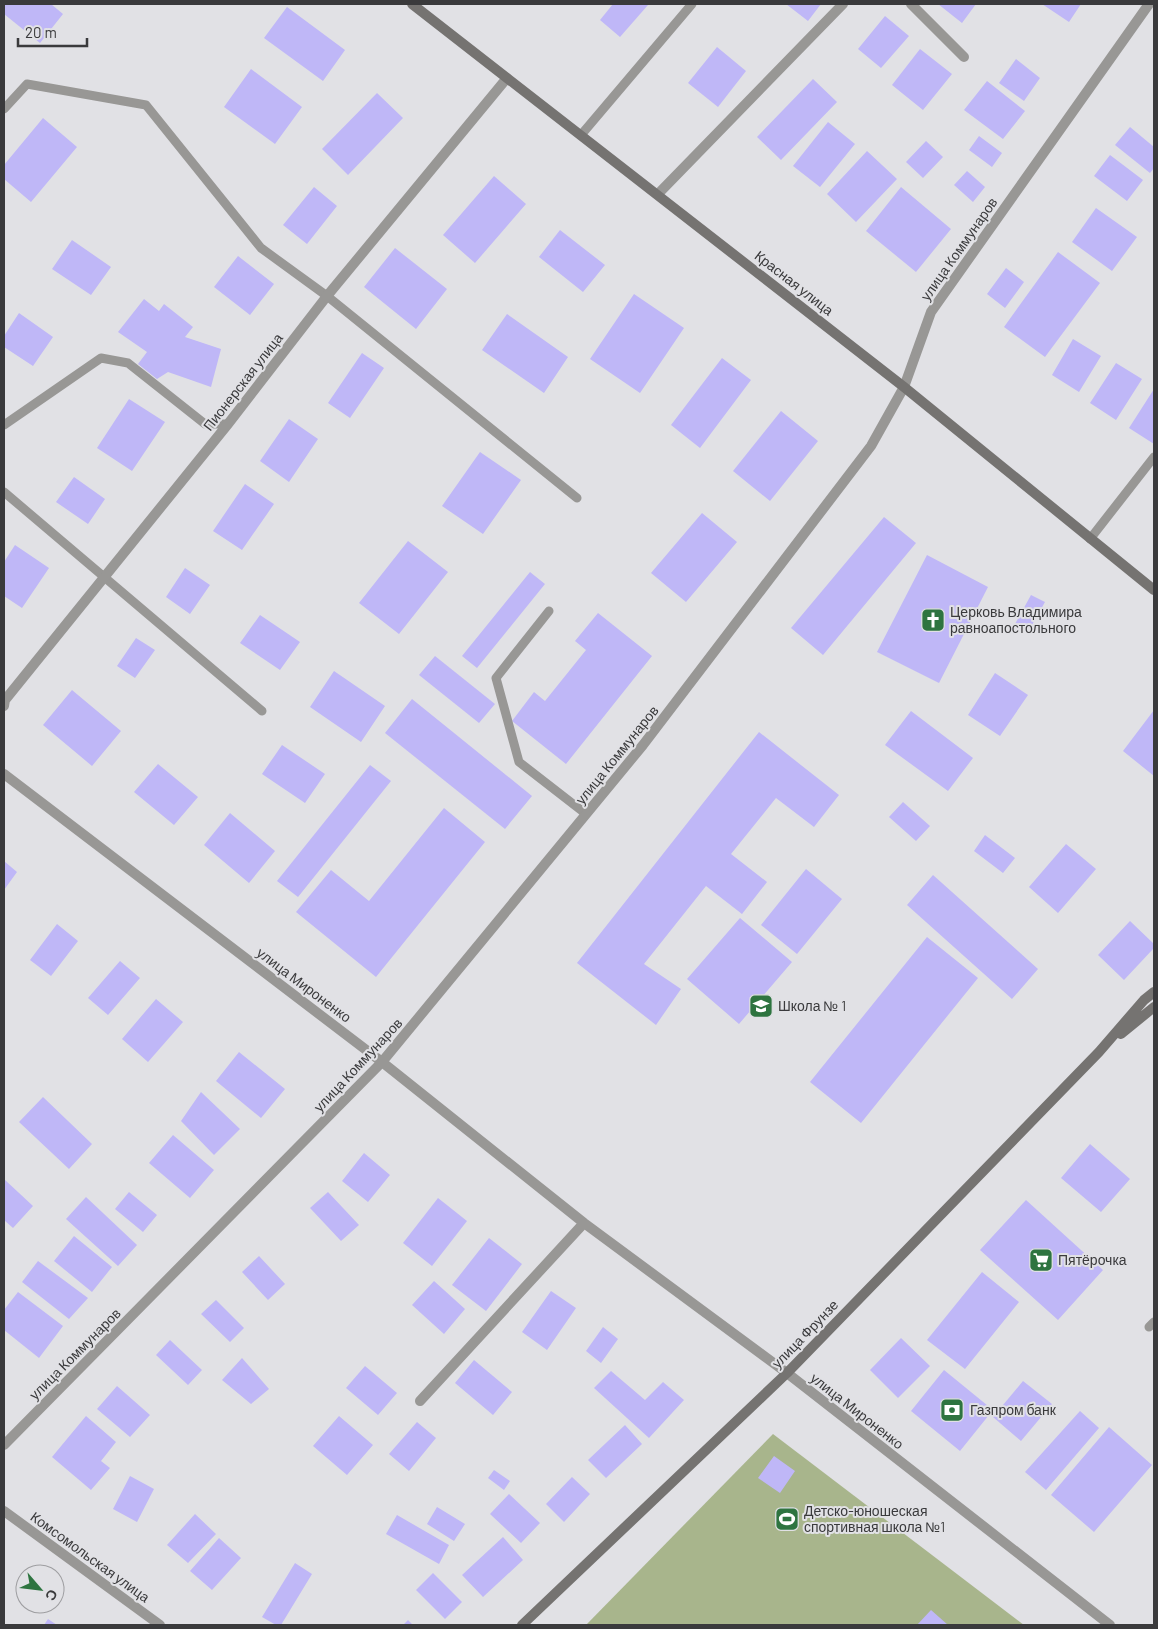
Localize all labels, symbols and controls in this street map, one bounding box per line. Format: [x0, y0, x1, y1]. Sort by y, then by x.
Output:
scale bar [18, 15, 86, 47]
text: 20 m [25, 23, 57, 41]
street label: улица Коммунаров [917, 194, 1001, 304]
street label: Красная улица [752, 247, 837, 319]
street label: Пионерская улица [199, 329, 286, 434]
place label: Церковь Владимира равноапостольного [950, 603, 1082, 636]
church icon: Церковь Владимира равноапостольного [920, 607, 946, 633]
street label: улица Коммунаров [572, 702, 662, 808]
street label: улица Мироненко [254, 944, 355, 1026]
school or university icon: Школа № 1 [748, 993, 774, 1019]
place label: Школа № 1 [778, 997, 846, 1014]
street label: улица Коммунаров [310, 1014, 406, 1115]
supermarket icon: Пятёрочка [1028, 1247, 1054, 1273]
place label: Пятёрочка [1058, 1251, 1127, 1268]
street label: улица Фрунзе [768, 1296, 842, 1371]
street label: улица Коммунаров [25, 1304, 124, 1403]
street label: улица Мироненко [807, 1369, 907, 1452]
bank icon: Газпром банк [939, 1397, 965, 1423]
place label: Газпром банк [970, 1401, 1057, 1418]
place label: Детско-юношеская спортивная школа №1 [804, 1502, 945, 1535]
sports icon: Детско-юношеская спортивная школа №1 [774, 1506, 800, 1532]
street label: Комсомольская улица [27, 1508, 153, 1606]
north arrow [15, 1564, 65, 1614]
text: С [42, 1587, 62, 1604]

